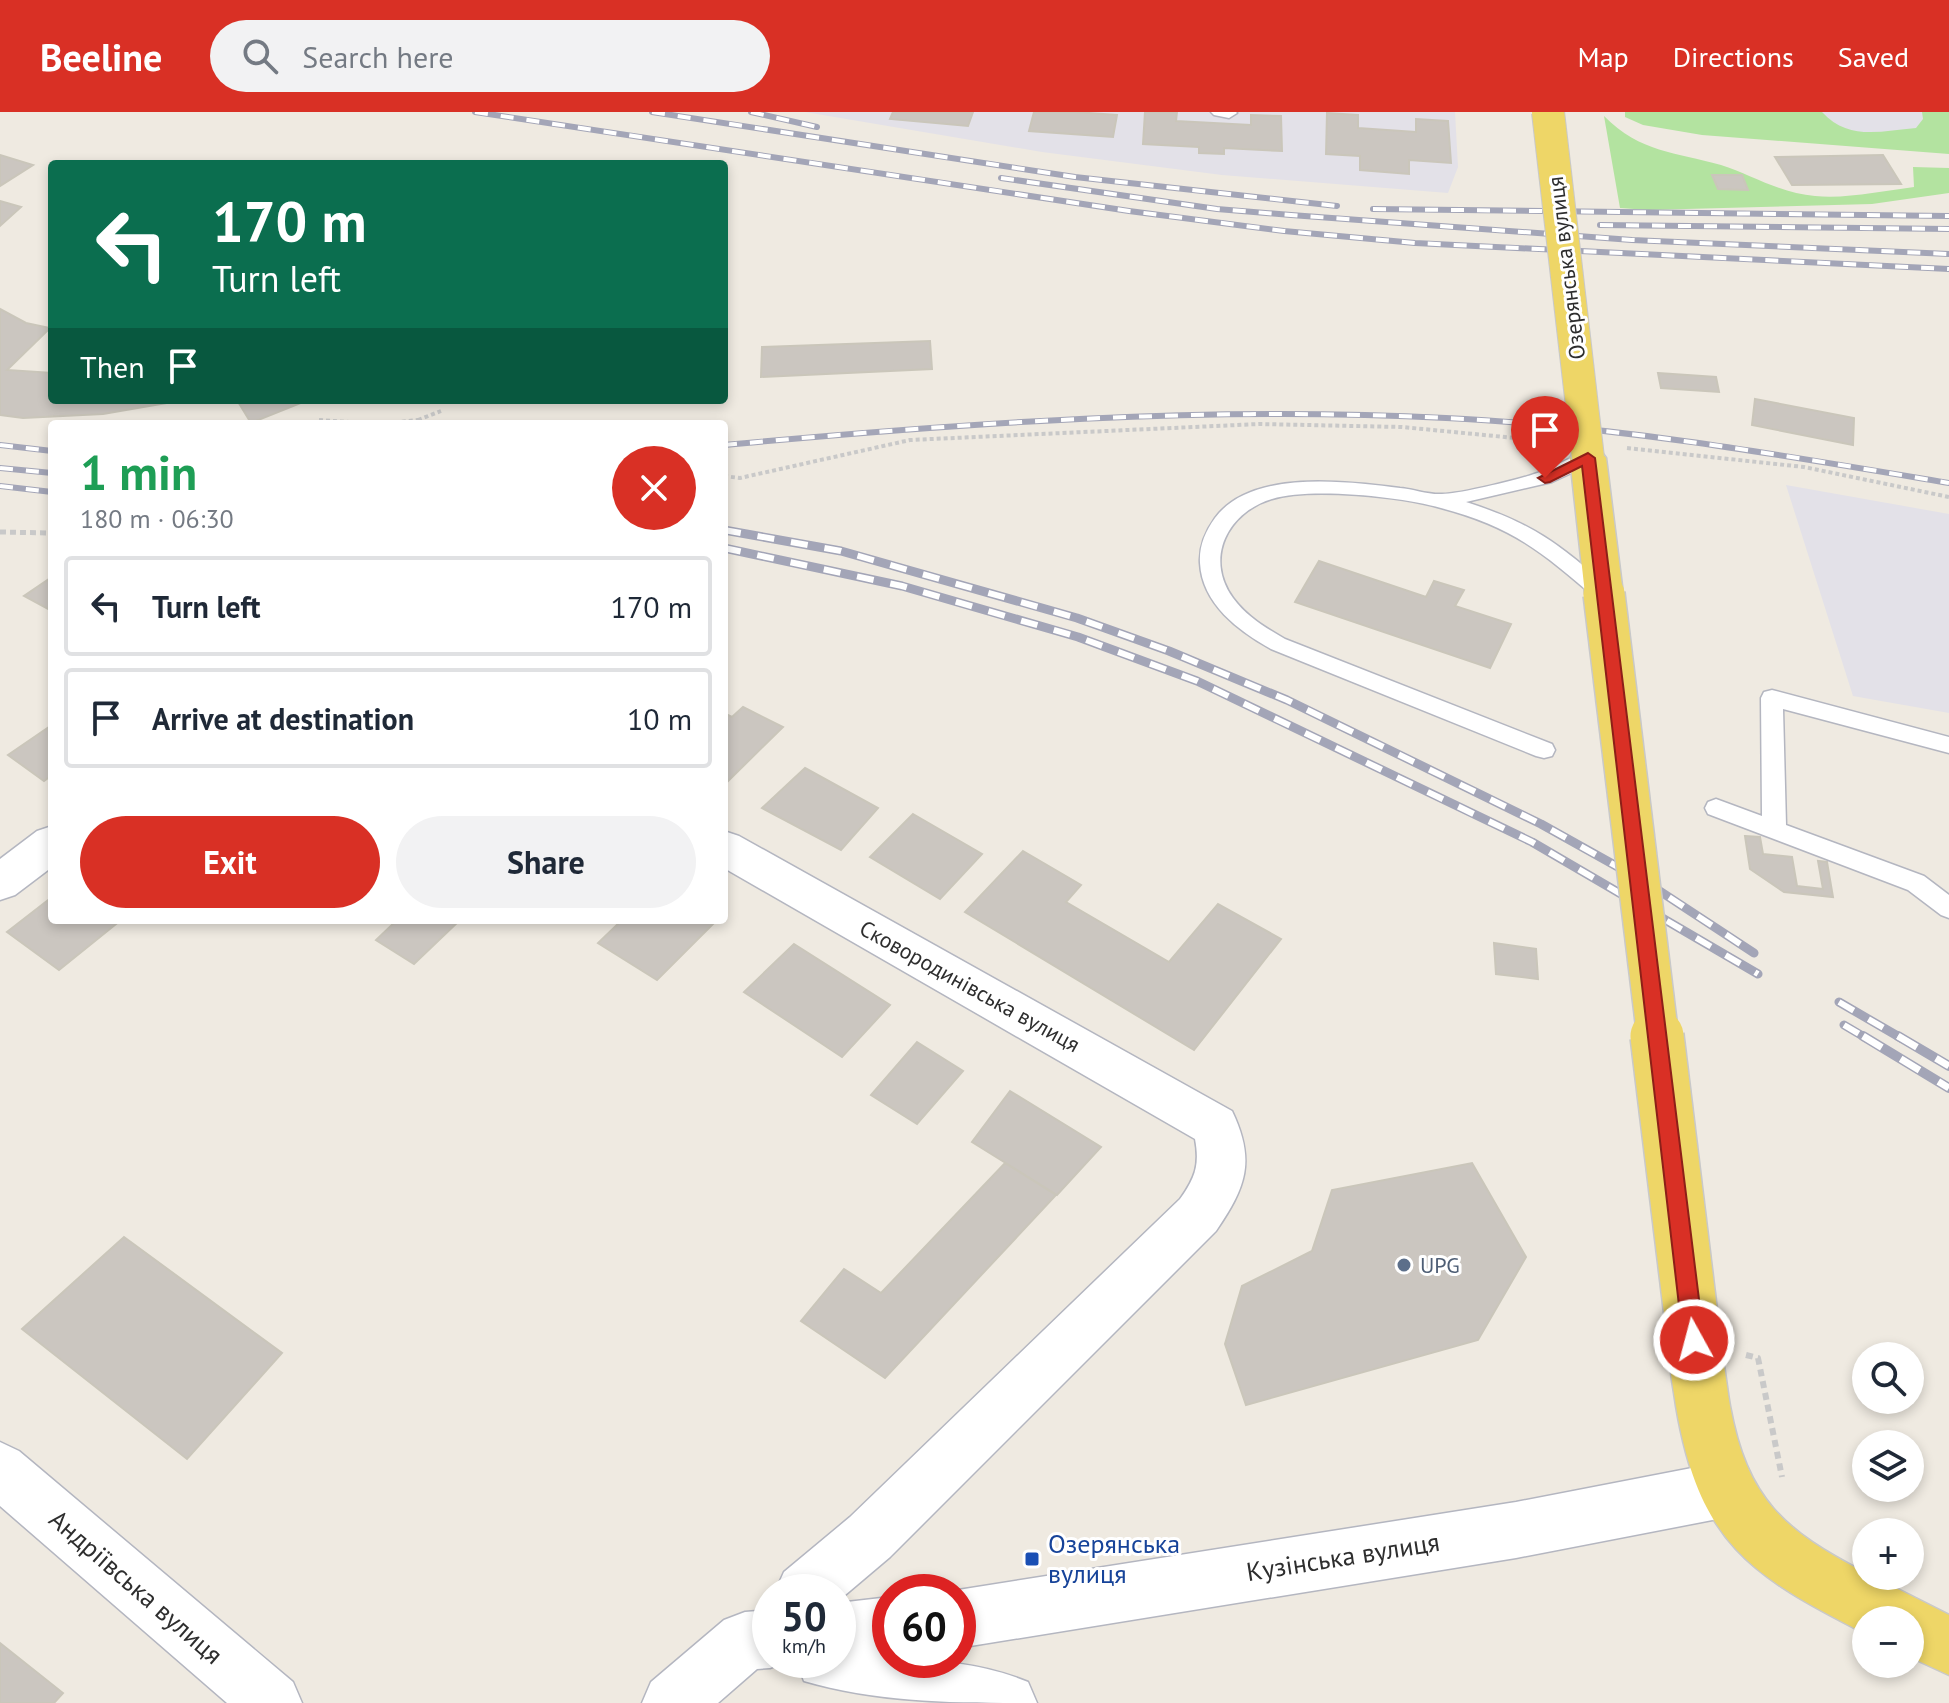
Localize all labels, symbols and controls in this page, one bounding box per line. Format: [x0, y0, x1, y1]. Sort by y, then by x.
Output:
search box [210, 20, 770, 92]
text: Beeline [40, 32, 162, 81]
icon: search [238, 34, 282, 78]
text: Search here [302, 37, 454, 76]
text: Map [1578, 38, 1629, 75]
text: Directions [1673, 38, 1794, 75]
text: Saved [1838, 38, 1909, 75]
street label: Озерянська вулиця [1541, 175, 1591, 361]
text: 170 m [212, 185, 367, 257]
icon: left [80, 192, 184, 296]
text: Turn left [212, 255, 341, 302]
icon: arrive [161, 344, 205, 388]
text: Then [80, 347, 145, 386]
pin [1511, 396, 1579, 478]
icon: arrive [1523, 408, 1567, 452]
text: 1 min [80, 441, 197, 503]
button: close [612, 446, 696, 530]
text: 180 m · 06:30 [80, 502, 234, 535]
icon: left [84, 584, 128, 628]
text: Turn left [152, 587, 260, 626]
text: 170 m [611, 587, 692, 626]
icon: arrive [84, 696, 128, 740]
text: Arrive at destination [152, 699, 414, 738]
text: 10 m [627, 699, 692, 738]
button: Exit [80, 816, 380, 908]
button: Share [396, 816, 696, 908]
street label: Сковородинівська вулиця [855, 914, 1085, 1058]
place label: UPG [1420, 1251, 1460, 1279]
marker: UPG [1395, 1256, 1413, 1274]
position arrow [1652, 1298, 1736, 1382]
map controls [1852, 1342, 1924, 1678]
button: search [1852, 1342, 1924, 1414]
button: layers [1852, 1430, 1924, 1502]
street label: Андріївська вулиця [43, 1502, 230, 1671]
button: + [1852, 1518, 1924, 1590]
street label: Кузінська вулиця [1244, 1525, 1442, 1588]
place label: Озерянська вулиця [1048, 1527, 1180, 1590]
marker: Озерянська вулиця [1023, 1550, 1041, 1568]
speed limit sign: 60 [872, 1574, 976, 1678]
text: 50 [781, 1590, 827, 1642]
button: − [1852, 1606, 1924, 1678]
text: km/h [782, 1633, 826, 1659]

